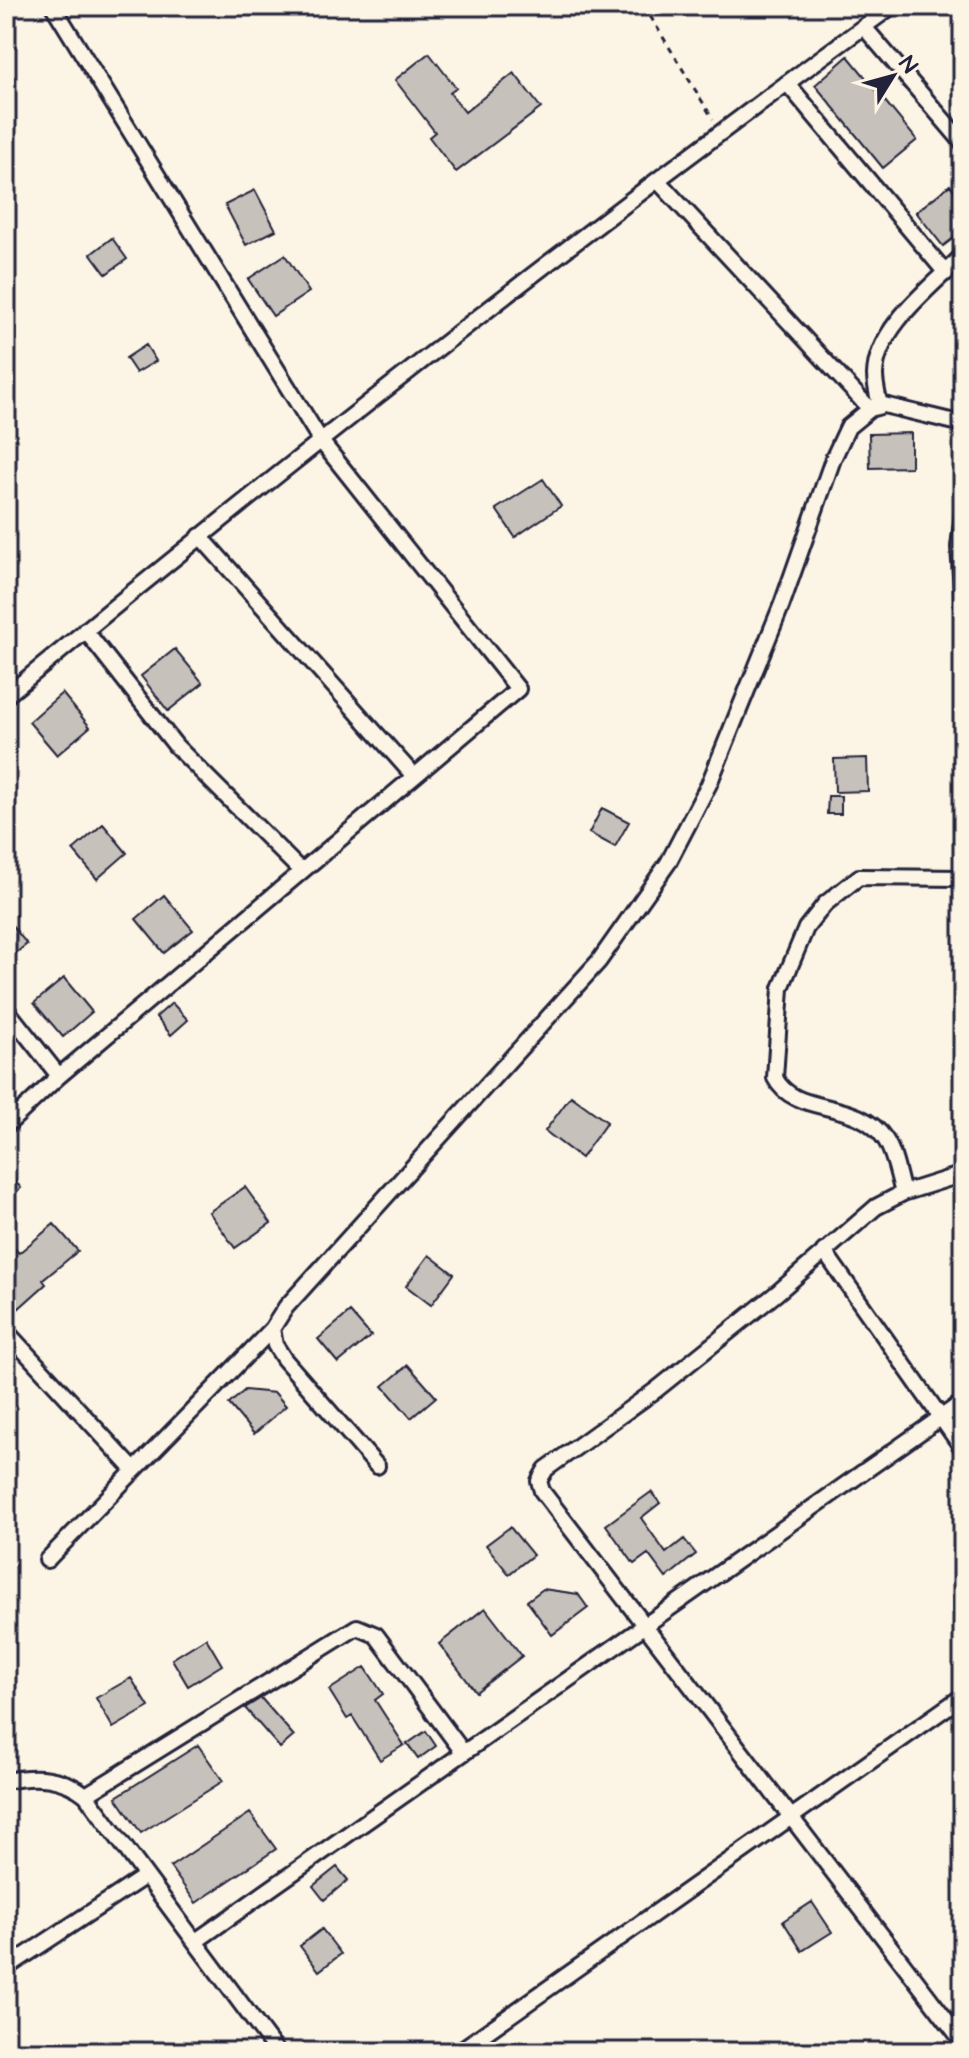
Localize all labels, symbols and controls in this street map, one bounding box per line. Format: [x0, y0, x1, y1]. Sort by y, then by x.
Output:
north arrow [853, 36, 933, 116]
text: N [891, 50, 924, 80]

